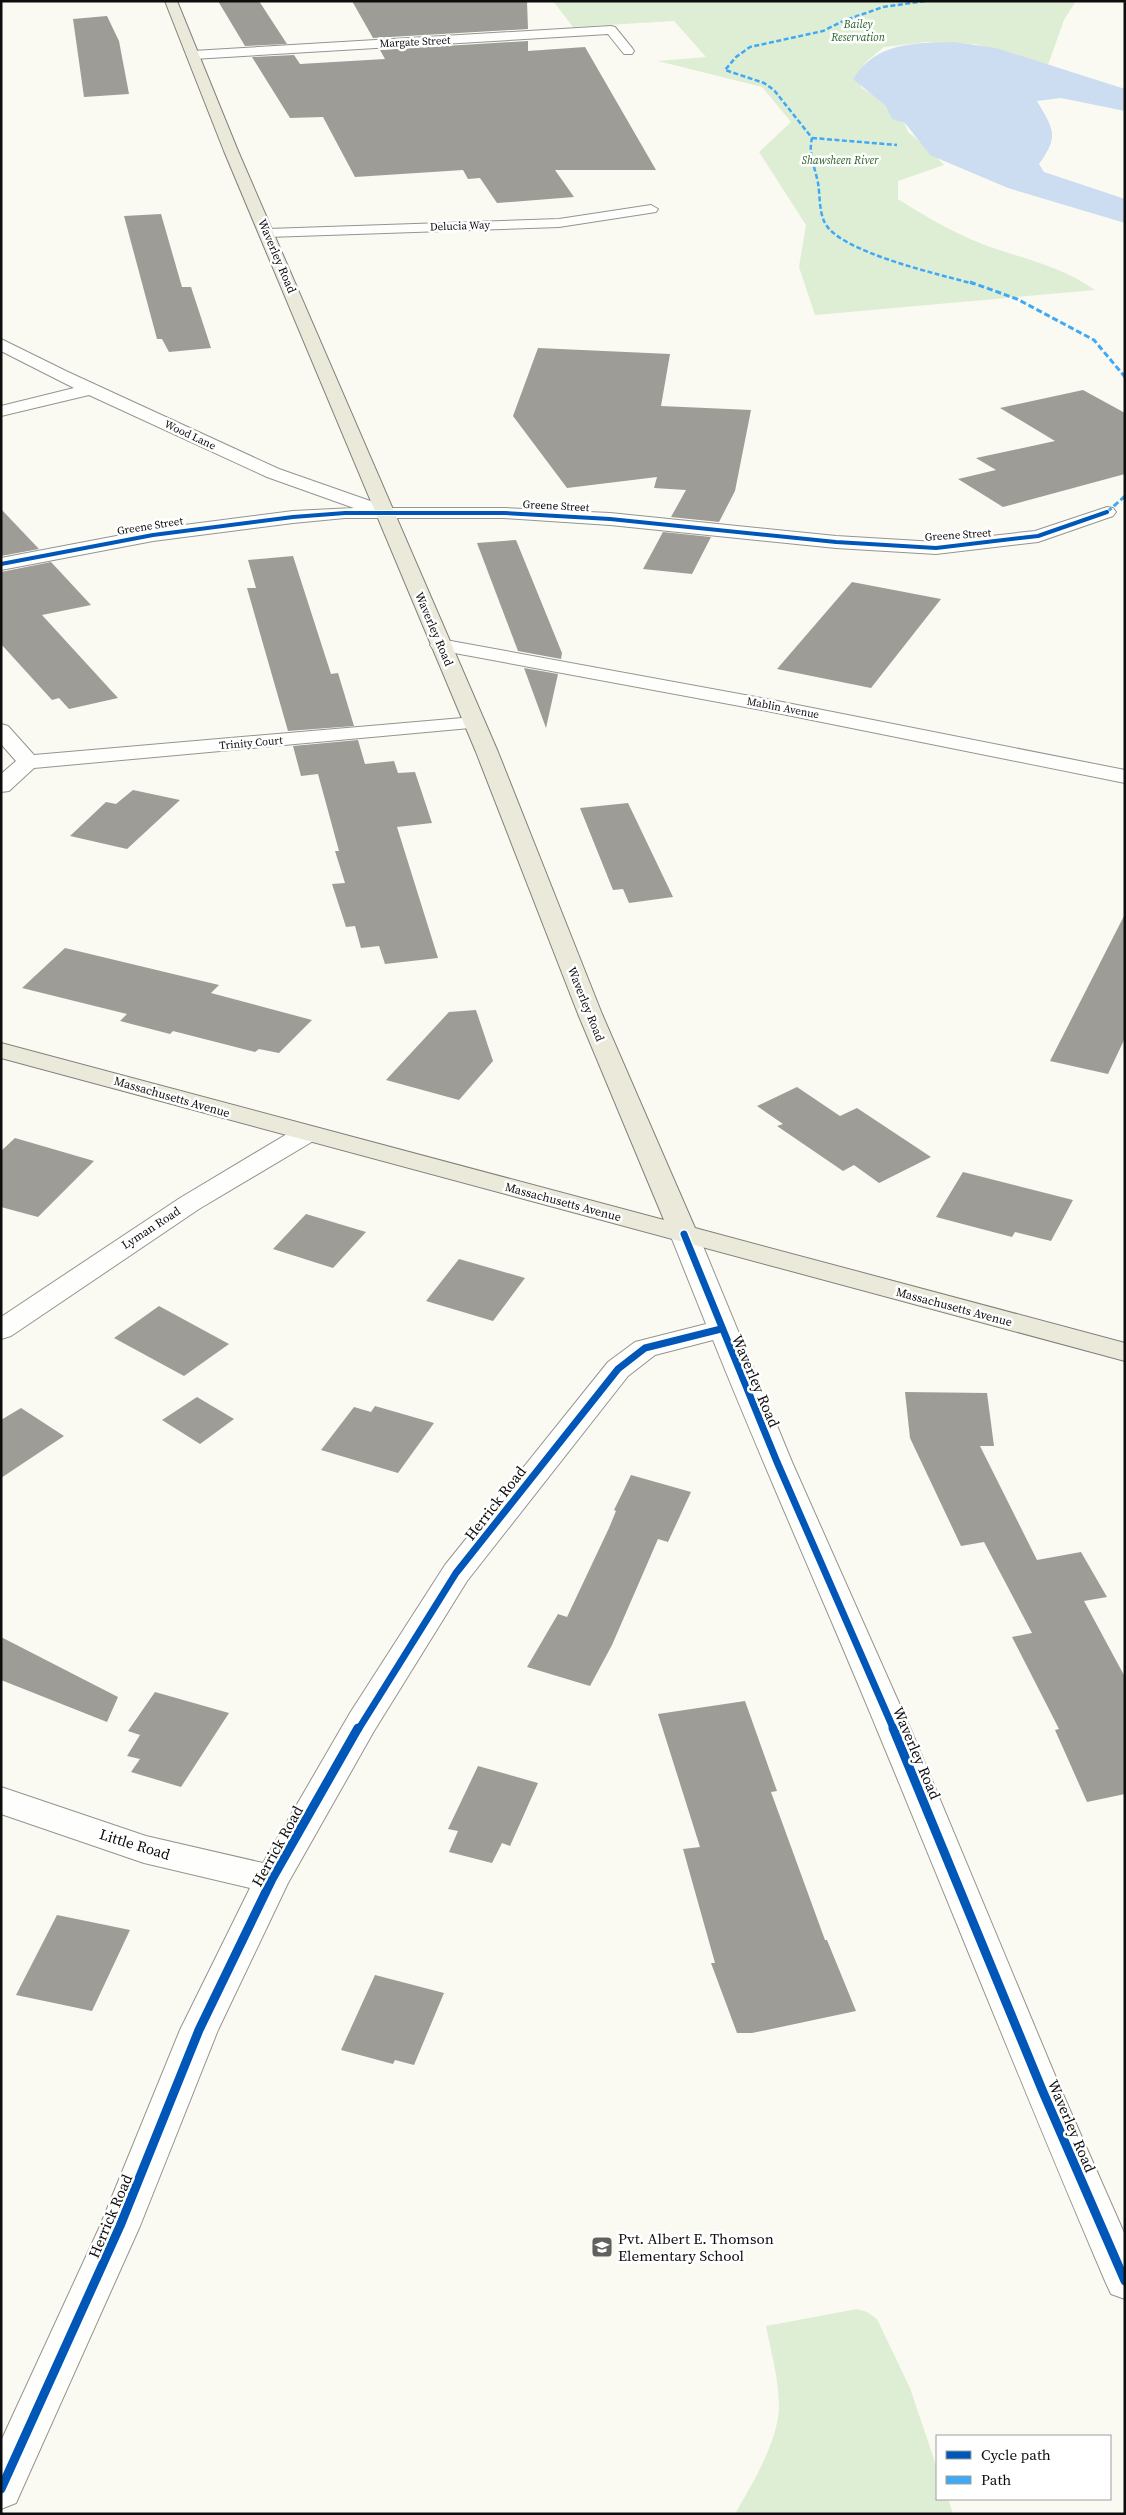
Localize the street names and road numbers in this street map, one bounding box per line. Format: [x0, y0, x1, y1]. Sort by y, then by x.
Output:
street label: Margate Street [379, 33, 451, 51]
street label: Waverley Road [254, 216, 300, 296]
street label: Delucia Way [430, 217, 491, 235]
street label: Wood Lane [162, 417, 218, 454]
street label: Greene Street [522, 497, 590, 515]
street label: Greene Street [116, 513, 184, 539]
street label: Greene Street [924, 525, 992, 545]
street label: Waverley Road [411, 589, 457, 669]
street label: Mablin Avenue [746, 694, 821, 722]
street label: Trinity Court [219, 733, 284, 753]
street label: Waverley Road [564, 964, 608, 1044]
street label: Massachusetts Avenue [112, 1073, 232, 1121]
street label: Massachusetts Avenue [503, 1179, 623, 1225]
street label: Lyman Road [119, 1203, 184, 1253]
street label: Massachusetts Avenue [894, 1284, 1014, 1330]
street label: Waverley Road [727, 1331, 785, 1431]
street label: Herrick Road [459, 1461, 531, 1545]
street label: Waverley Road [888, 1703, 946, 1803]
street label: Herrick Road [246, 1801, 308, 1890]
street label: Little Road [97, 1823, 173, 1865]
street label: Waverley Road [1043, 2076, 1101, 2176]
street label: Herrick Road [83, 2170, 137, 2261]

